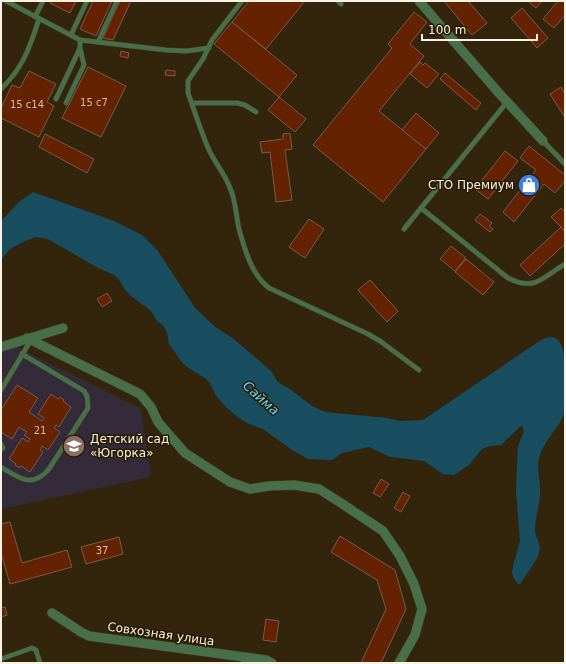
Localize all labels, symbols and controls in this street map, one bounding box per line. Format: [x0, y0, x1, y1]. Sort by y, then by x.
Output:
scale bar [422, 16, 537, 42]
text: 100 m [428, 23, 466, 37]
house number: 15 с7 [80, 97, 108, 108]
house number: 15 с14 [10, 99, 44, 110]
shop icon: СТО Премиум [516, 172, 542, 198]
place label: СТО Премиум [428, 178, 514, 192]
water label: Сайма [240, 378, 282, 418]
house number: 21 [34, 425, 46, 436]
place label: Детский сад «Югорка» [90, 432, 169, 460]
school or university icon: Детский сад «Югорка» [61, 433, 87, 459]
house number: 37 [96, 545, 108, 556]
street label: Совхозная улица [107, 620, 215, 648]

